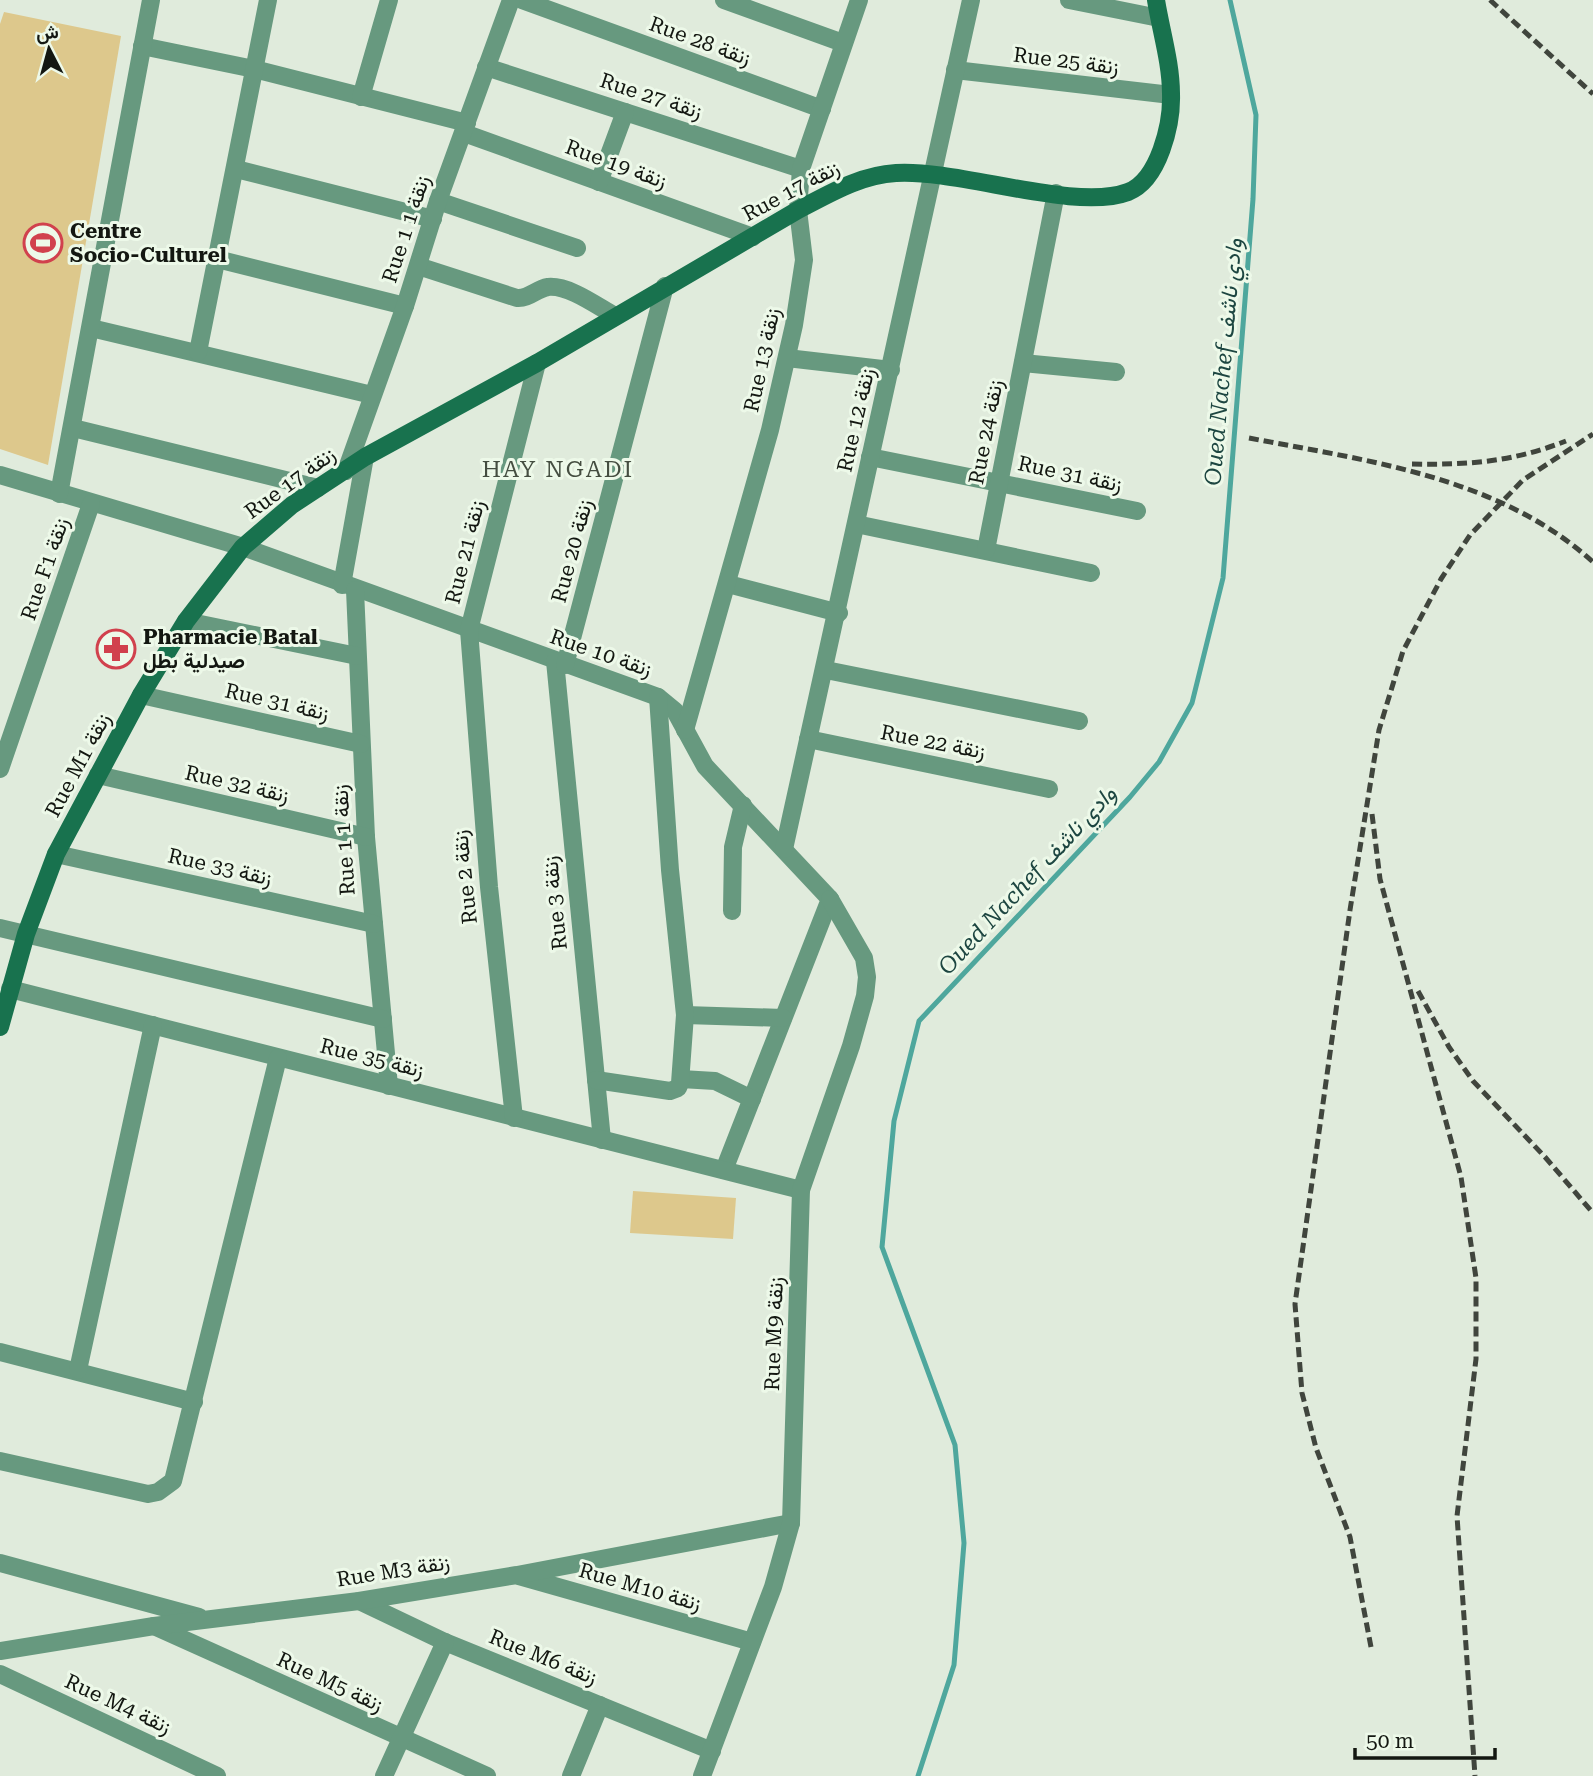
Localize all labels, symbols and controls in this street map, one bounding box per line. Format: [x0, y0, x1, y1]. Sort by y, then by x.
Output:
street label: Rue 28 زنقة [646, 12, 754, 71]
north arrow [14, 14, 84, 84]
text: ش [35, 20, 60, 45]
street label: Rue 25 زنقة [1012, 43, 1120, 80]
street label: Rue 27 زنقة [597, 68, 705, 125]
street label: Rue 19 زنقة [562, 135, 670, 194]
street label: Rue 17 زنقة [739, 156, 844, 227]
street label: Rue 1 زنقة 1 [377, 172, 436, 286]
place label: Centre Socio-Culturel [70, 219, 227, 267]
sports icon: Centre Socio-Culturel [22, 222, 64, 264]
water label: Oued Nachef وادي ناشف [1199, 237, 1253, 487]
street label: Rue 13 زنقة [739, 306, 786, 415]
street label: Rue 12 زنقة [832, 366, 881, 475]
street label: Rue 24 زنقة [964, 378, 1009, 487]
street label: Rue 17 زنقة [240, 442, 341, 525]
street label: Rue 31 زنقة [1015, 451, 1124, 498]
district label: HAY NGADI [482, 456, 634, 483]
street label: Rue 20 زنقة [547, 497, 598, 606]
street label: Rue 21 زنقة [441, 498, 490, 607]
street label: Rue F1 زنقة [16, 515, 75, 624]
street label: Rue 10 زنقة [547, 624, 655, 683]
place label: Pharmacie Batal صيدلية بطل [143, 625, 318, 673]
pharmacy icon: Pharmacie Batal صيدلية بطل [95, 628, 137, 670]
street label: Rue 31 زنقة [222, 678, 331, 727]
street label: Rue M1 زنقة [41, 709, 116, 822]
street label: Rue 22 زنقة [878, 720, 987, 765]
street label: Rue 32 زنقة [182, 760, 291, 809]
water label: Oued Nachef وادي ناشف [933, 780, 1126, 984]
street label: Rue 1 زنقة 1 [328, 784, 361, 896]
street label: Rue 2 زنقة [448, 829, 483, 925]
street label: Rue 33 زنقة [165, 843, 274, 892]
street label: Rue 3 زنقة [538, 855, 573, 951]
street label: Rue 35 زنقة [317, 1034, 426, 1083]
street label: Rue M9 زنقة [760, 1276, 789, 1392]
street label: Rue M3 زنقة [335, 1550, 451, 1593]
street label: Rue M10 زنقة [576, 1558, 704, 1617]
street label: Rue M6 زنقة [485, 1624, 600, 1690]
street label: Rue M5 زنقة [273, 1647, 387, 1718]
street label: Rue M4 زنقة [61, 1669, 175, 1740]
scale bar [1355, 1716, 1495, 1760]
text: 50 m [1366, 1729, 1414, 1753]

